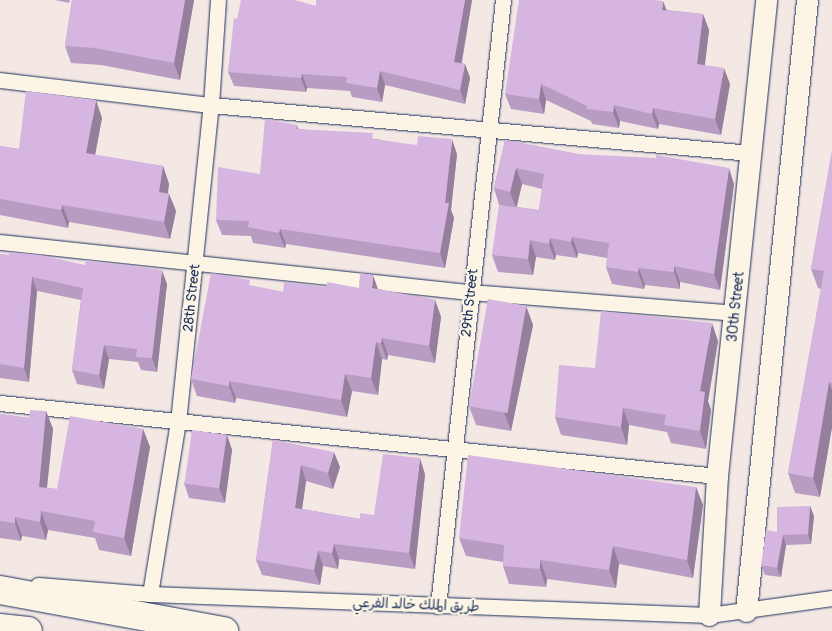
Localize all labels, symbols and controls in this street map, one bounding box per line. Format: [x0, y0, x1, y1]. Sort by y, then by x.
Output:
street label: 28th Street [180, 263, 204, 333]
street label: 29th Street [458, 268, 482, 338]
street label: 30th Street [724, 271, 748, 343]
street label: طريق الملك خالد الفرعي [352, 594, 480, 616]

